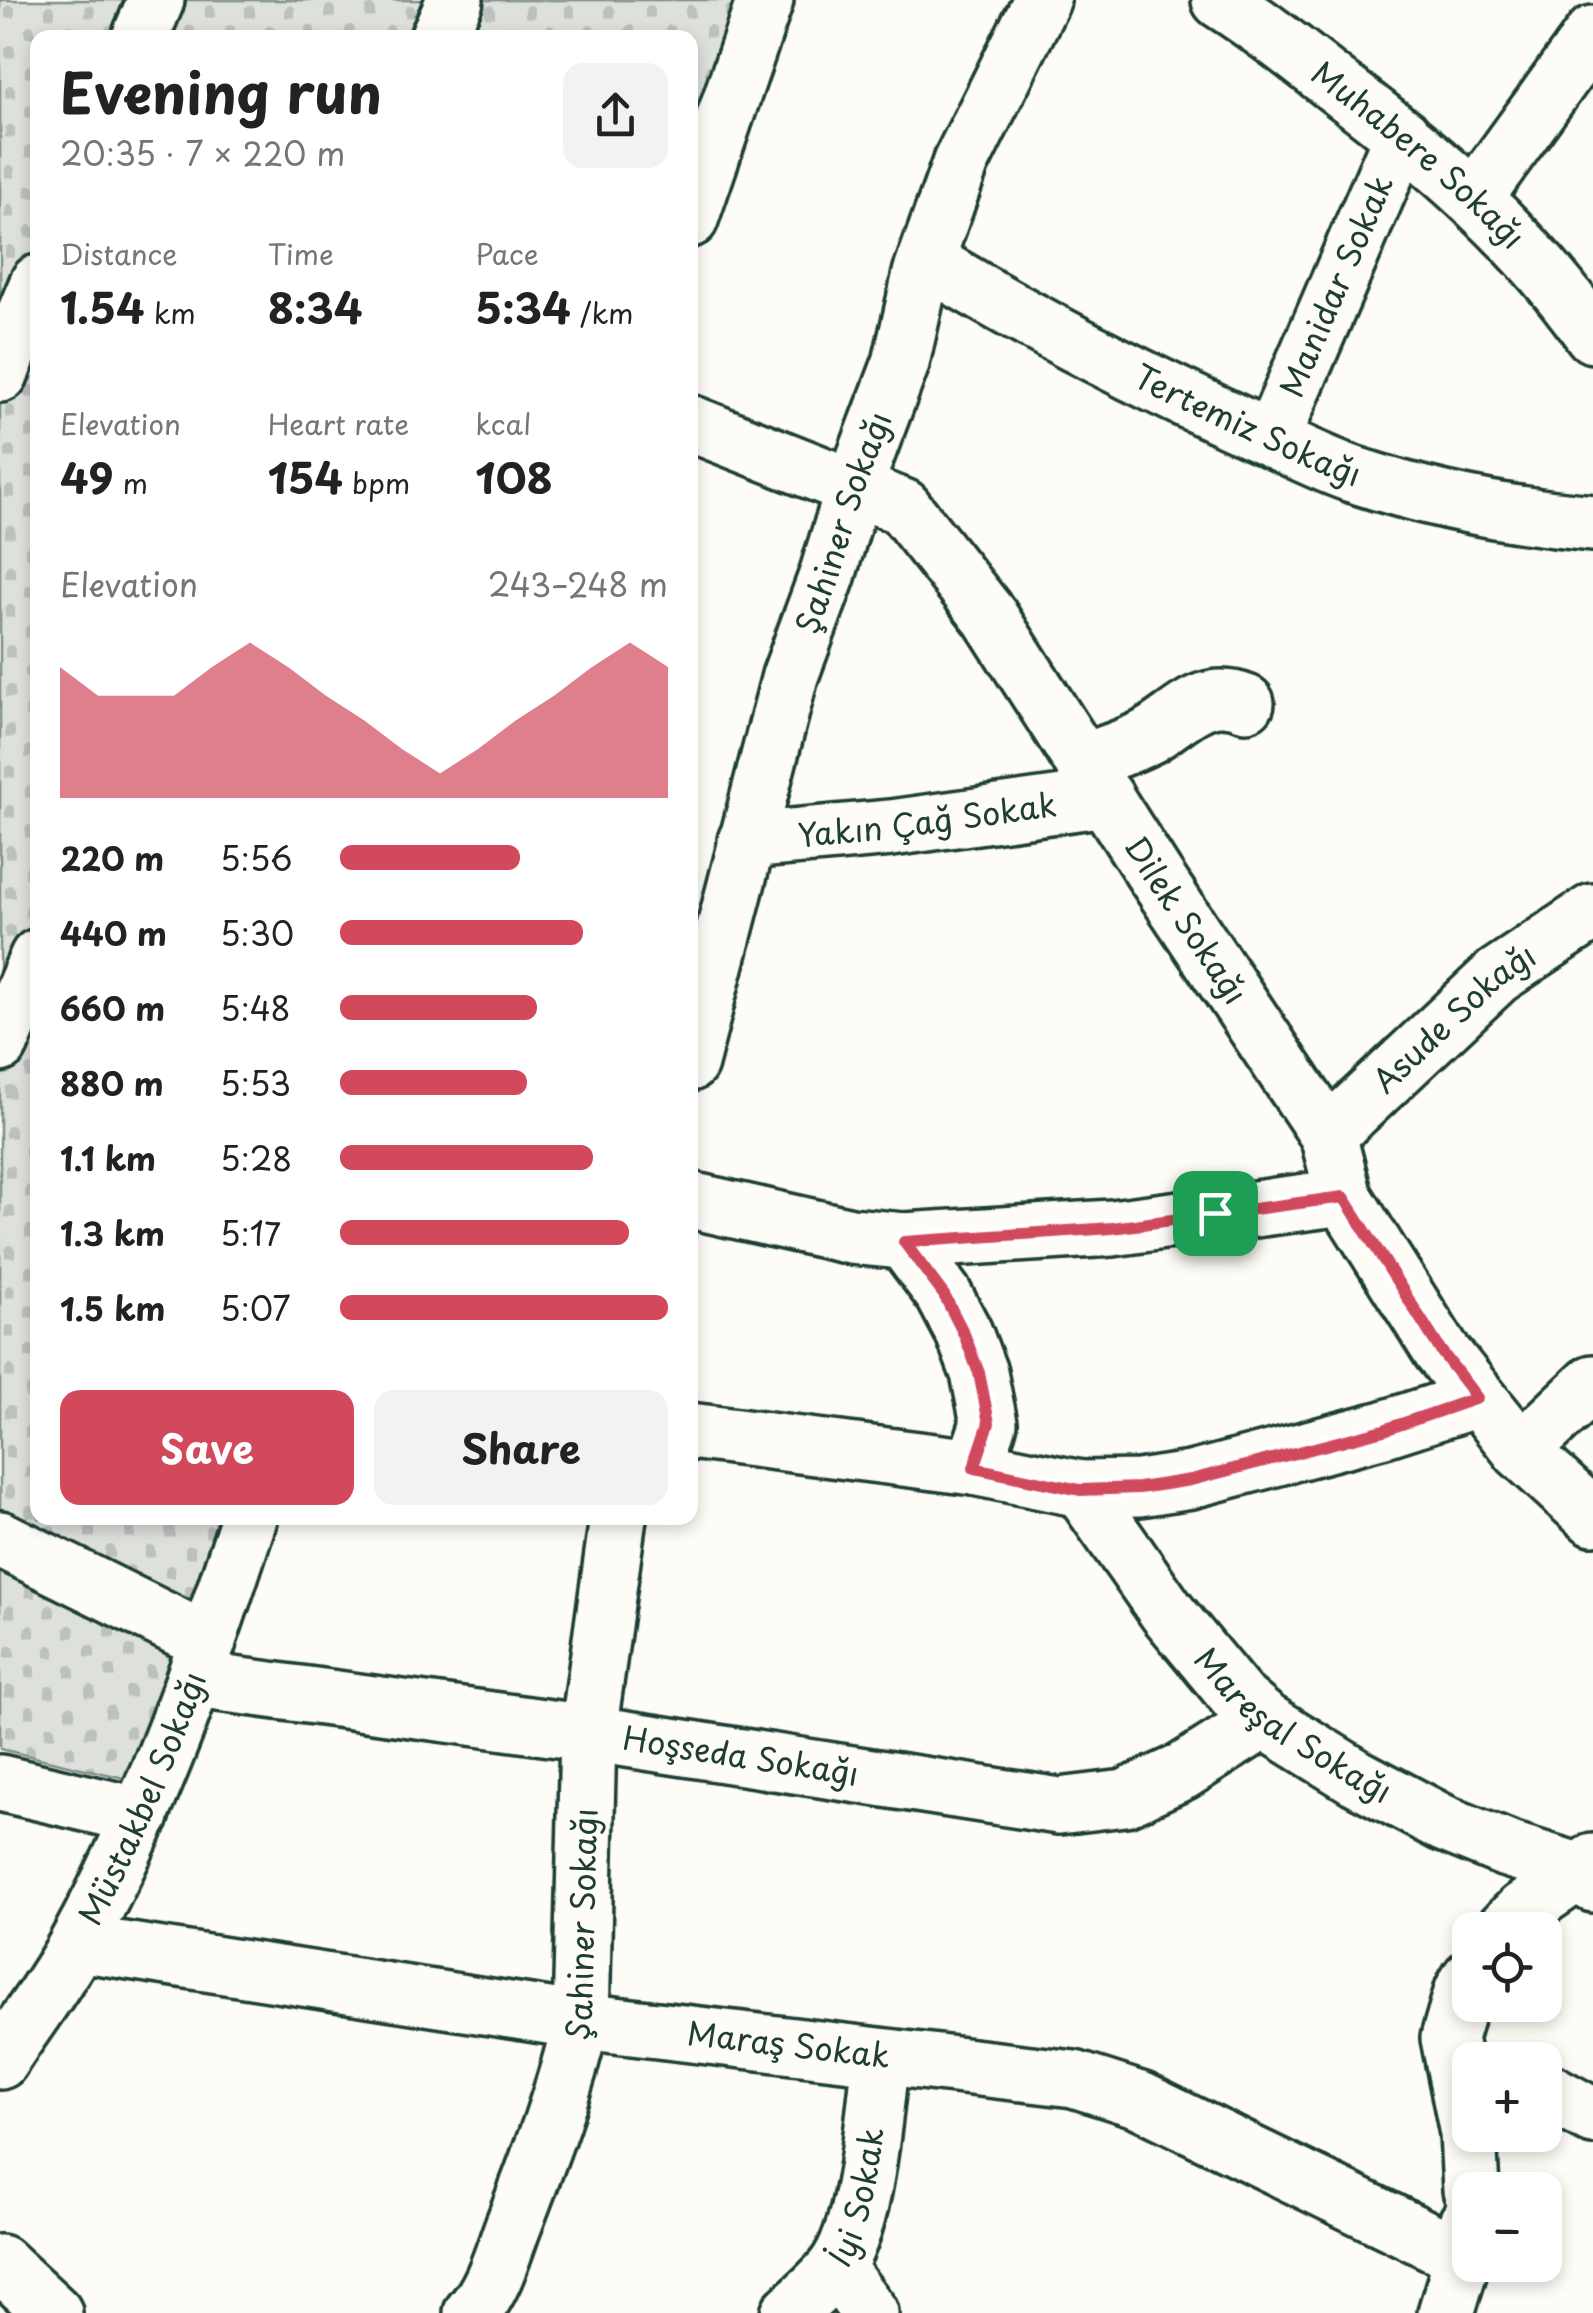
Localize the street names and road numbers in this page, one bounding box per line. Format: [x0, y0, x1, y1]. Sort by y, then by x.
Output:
street label: Muhabere Sokağı [1302, 49, 1537, 259]
street label: Manidar Sokak [1266, 167, 1404, 404]
street label: Tertemiz Sokağı [1126, 352, 1367, 497]
street label: Şahiner Sokağı [782, 404, 902, 640]
street label: Yakın Çağ Sokak [795, 779, 1059, 858]
street label: Dilek Sokağı [1114, 826, 1260, 1013]
street label: Asude Sokağı [1361, 931, 1544, 1103]
street label: Mareşal Sokağı [1184, 1636, 1401, 1814]
street label: Müstakbel Sokağı [65, 1665, 217, 1933]
street label: Hoşseda Sokağı [620, 1713, 862, 1797]
street label: Şahiner Sokağı [551, 1808, 608, 2044]
street label: Maraş Sokak [685, 2008, 893, 2079]
street label: İyi Sokak [815, 2125, 895, 2275]

